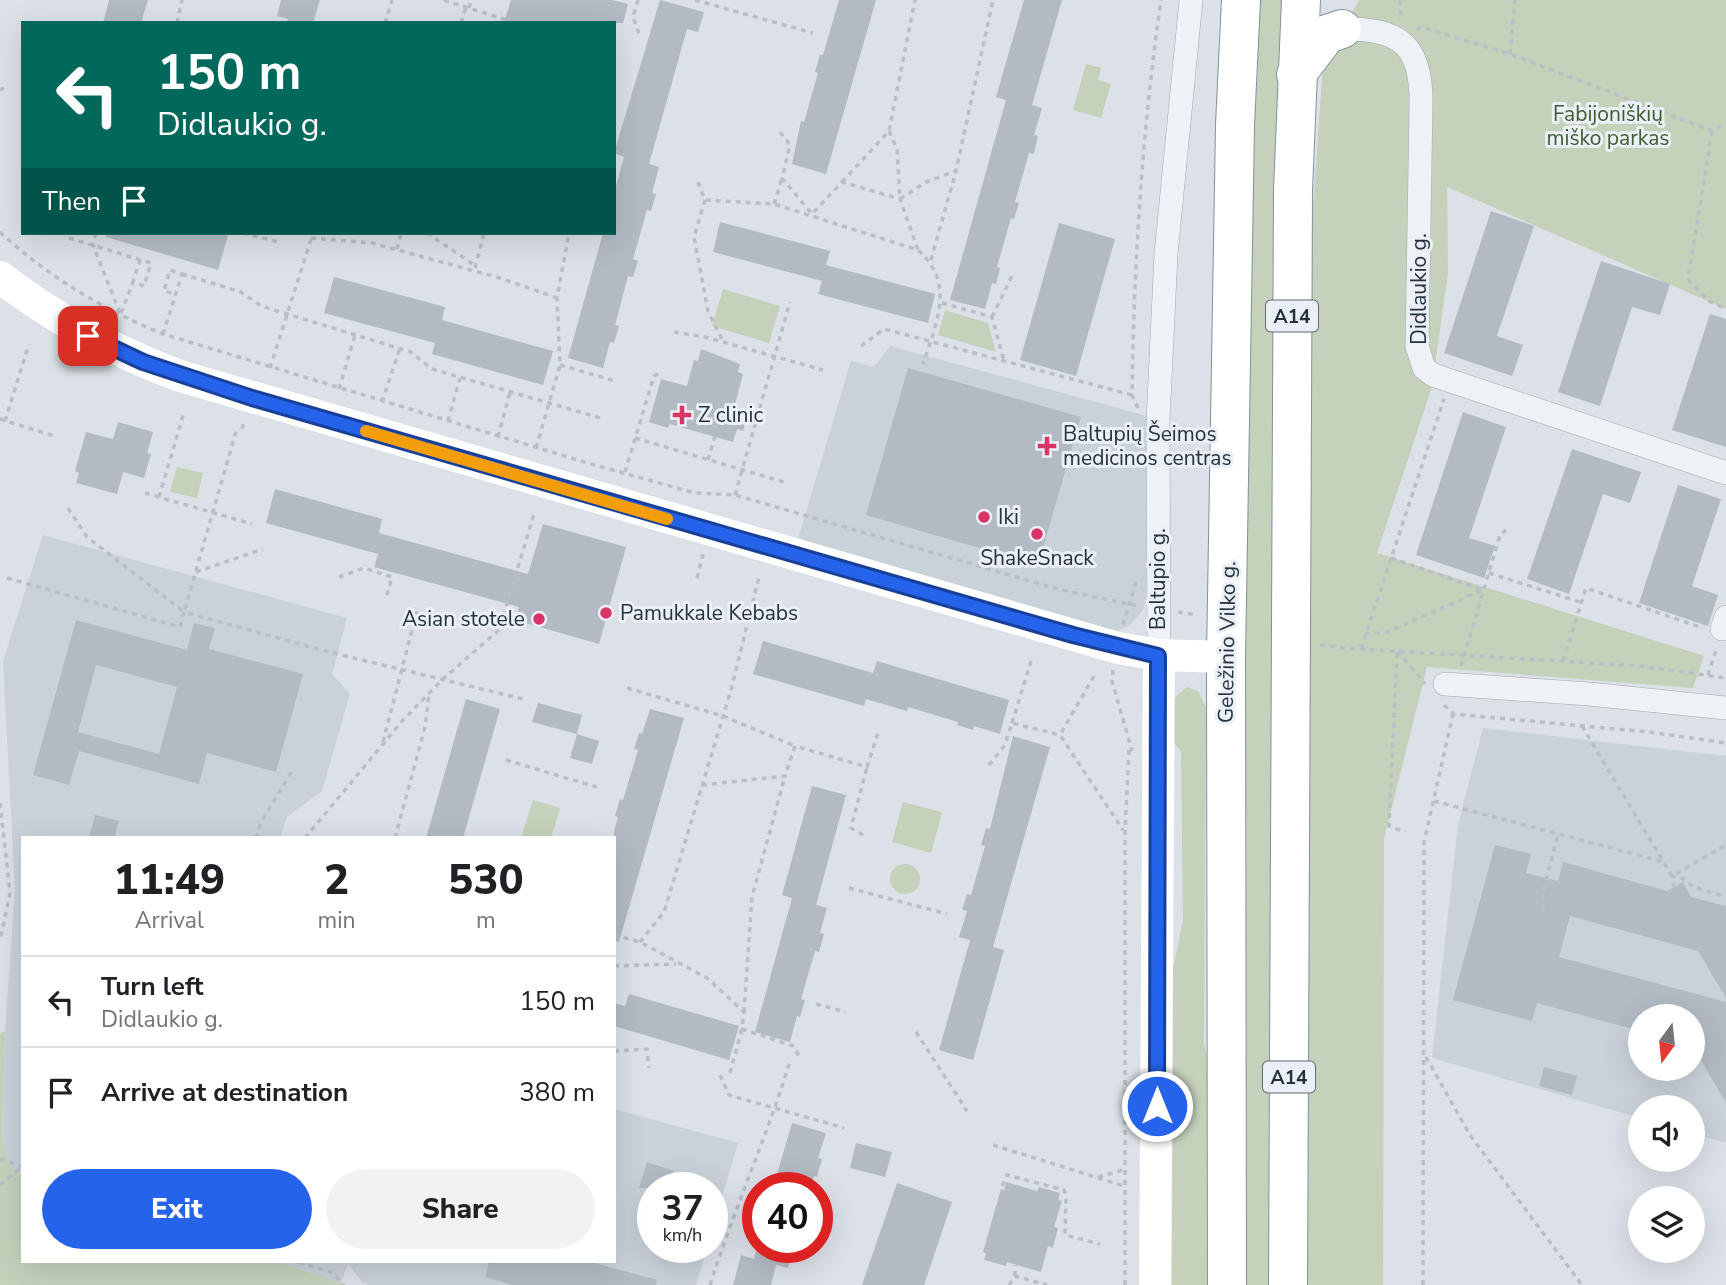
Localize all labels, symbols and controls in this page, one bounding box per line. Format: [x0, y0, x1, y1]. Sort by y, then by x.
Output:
text: 150 m [157, 39, 301, 106]
icon: left [42, 49, 133, 140]
park label: Fabijoniškių miško parkas [1547, 100, 1669, 152]
text: Didlaukio g. [157, 103, 327, 146]
icon: arrive [115, 182, 153, 220]
text: Then [42, 184, 101, 219]
street label: Didlaukio g. [1405, 233, 1433, 345]
road number: A14 [1266, 300, 1318, 332]
pin [58, 306, 118, 366]
icon: arrive [69, 317, 107, 355]
place label: Z clinic [698, 401, 763, 429]
marker: Z clinic [672, 405, 692, 425]
place label: Baltupių Šeimos medicinos centras [1063, 420, 1232, 472]
marker: Baltupių Šeimos medicinos centras [1037, 436, 1057, 456]
place label: Iki [998, 503, 1019, 531]
marker: Iki [976, 509, 992, 525]
marker: ShakeSnack [1029, 526, 1045, 542]
street label: Baltupio g. [1144, 528, 1172, 630]
place label: ShakeSnack [980, 544, 1094, 572]
street label: Geležinio Vilko g. [1212, 561, 1242, 723]
place label: Pamukkale Kebabs [620, 599, 798, 627]
place label: Asian stotele [402, 605, 525, 633]
marker: Pamukkale Kebabs [598, 605, 614, 621]
marker: Asian stotele [531, 611, 547, 627]
text: 11:49 [113, 852, 225, 909]
text: 2 [324, 852, 349, 909]
text: 530 [448, 852, 524, 909]
text: Arrival [135, 905, 204, 936]
text: min [318, 905, 356, 936]
text: m [476, 905, 496, 936]
text: Turn left [101, 969, 204, 1004]
icon: left [42, 983, 80, 1021]
text: 150 m [519, 984, 595, 1019]
text: Didlaukio g. [101, 1004, 223, 1035]
north arrow [1628, 1004, 1704, 1082]
map controls [1628, 1004, 1705, 1263]
road number: A14 [1263, 1062, 1315, 1092]
position arrow [1120, 1069, 1194, 1143]
icon: arrive [42, 1074, 80, 1112]
text: Arrive at destination [101, 1075, 348, 1110]
text: 380 m [519, 1075, 595, 1110]
button: sound [1628, 1095, 1705, 1172]
button: Exit [42, 1169, 312, 1249]
button: Share [326, 1169, 595, 1249]
speed limit sign: 40 [742, 1172, 833, 1263]
text: 37 [661, 1185, 704, 1232]
button: layers [1628, 1186, 1705, 1263]
text: km/h [663, 1223, 702, 1247]

